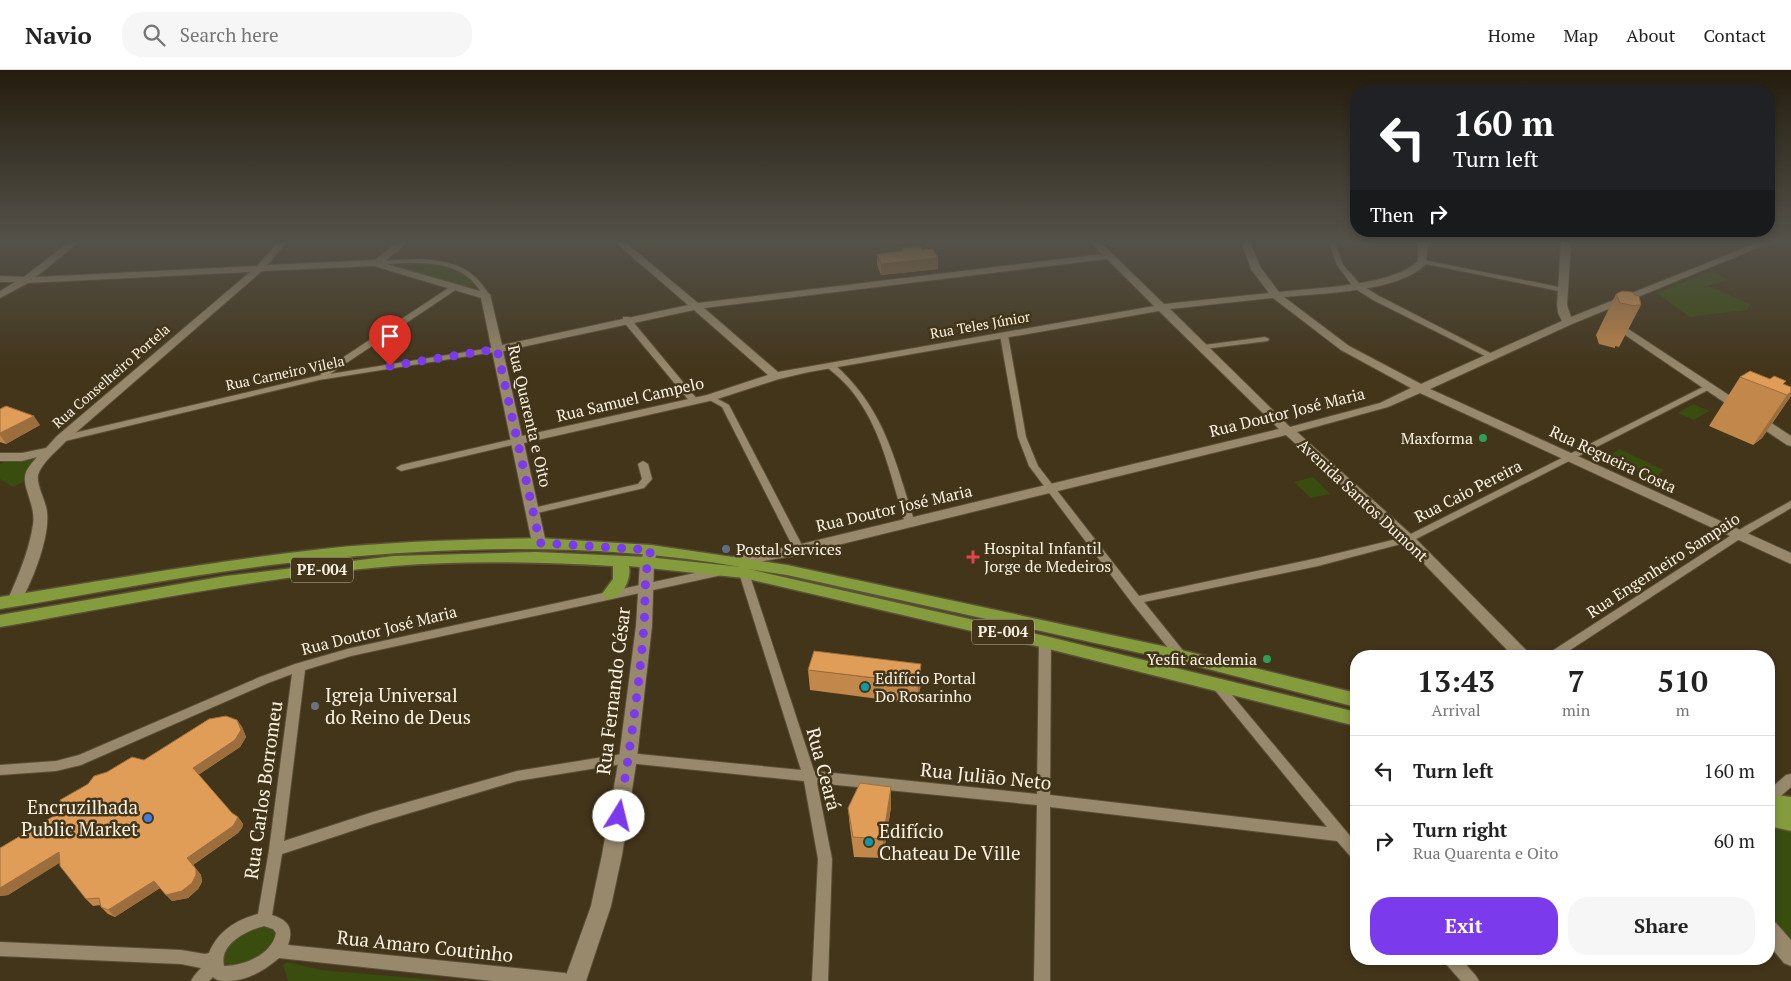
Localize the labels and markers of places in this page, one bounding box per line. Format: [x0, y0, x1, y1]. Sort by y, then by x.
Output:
pin [369, 315, 411, 366]
place label: Maxforma [1401, 427, 1473, 449]
marker: Maxforma [1477, 432, 1489, 444]
place label: Hospital Infantil Jorge de Medeiros [984, 537, 1111, 577]
place label: Postal Services [736, 538, 842, 560]
marker: Postal Services [720, 543, 732, 555]
marker: Hospital Infantil Jorge de Medeiros [966, 550, 980, 564]
place label: Yesfit academia [1147, 648, 1257, 670]
marker: Yesfit academia [1261, 653, 1273, 665]
place label: Edifício Portal Do Rosarinho [875, 667, 976, 707]
marker: Edifício Portal Do Rosarinho [859, 681, 871, 693]
place label: Igreja Universal do Reino de Deus [325, 682, 471, 729]
marker: Igreja Universal do Reino de Deus [309, 700, 321, 712]
place label: Encruzilhada Public Market [21, 794, 138, 841]
marker: Encruzilhada Public Market [142, 812, 154, 824]
place label: Edifício Chateau De Ville [879, 818, 1021, 865]
marker: Edifício Chateau De Ville [863, 836, 875, 848]

